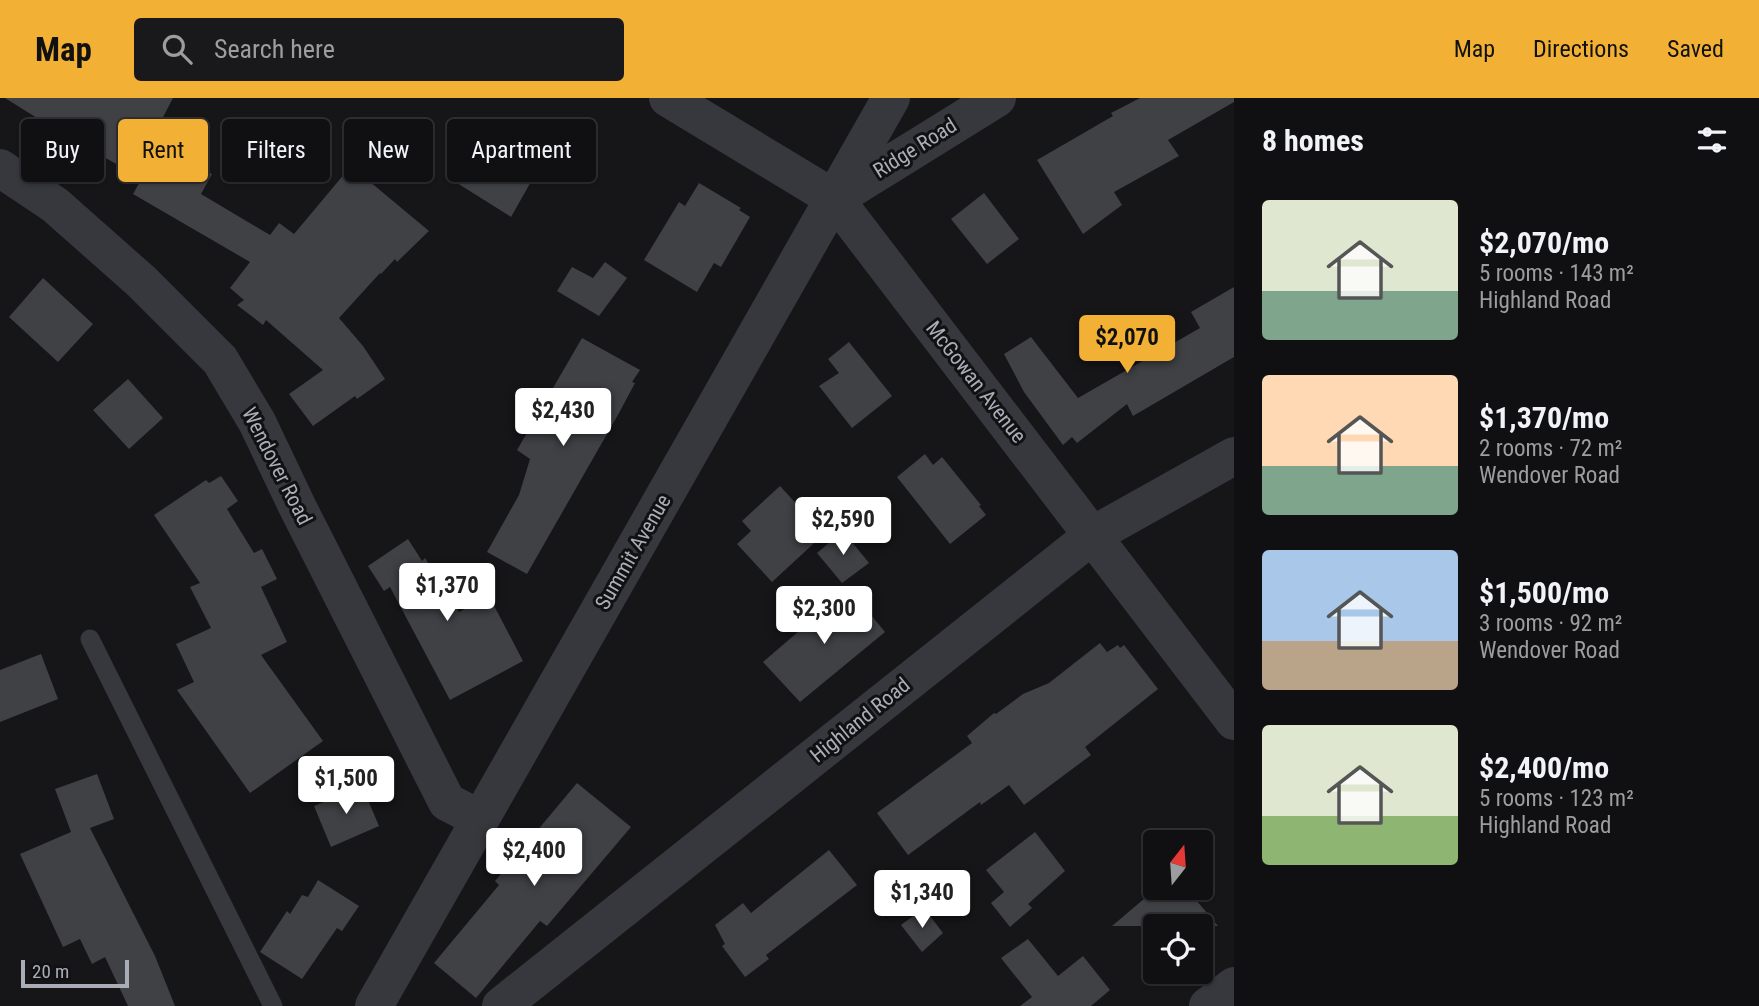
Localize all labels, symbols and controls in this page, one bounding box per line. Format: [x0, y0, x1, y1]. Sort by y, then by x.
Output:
search box [134, 18, 624, 81]
text: Map [35, 30, 92, 69]
icon: search [158, 30, 196, 68]
text: Search here [214, 34, 335, 64]
text: Map [1454, 35, 1495, 63]
text: Directions [1533, 35, 1629, 63]
text: Saved [1667, 35, 1724, 63]
street label: Ridge Road [869, 113, 961, 183]
chip: Buy [21, 119, 104, 182]
chip: Rent [118, 119, 208, 182]
chip: Filters [222, 119, 330, 182]
chip: New [344, 119, 433, 182]
chip: Apartment [447, 119, 596, 182]
icon: filters [1693, 121, 1731, 159]
text: 8 homes [1262, 123, 1364, 158]
text: $2,070/mo [1479, 225, 1609, 260]
icon: home [1318, 228, 1402, 312]
text: 5 rooms · 143 m² [1479, 260, 1634, 287]
text: Highland Road [1479, 287, 1611, 314]
street label: McGowan Avenue [921, 316, 1031, 448]
pin: $2,070 [1070, 316, 1184, 375]
text: $2,070 [1095, 324, 1159, 351]
pin: $2,430 [506, 388, 620, 448]
text: $2,430 [531, 397, 595, 424]
text: $1,370/mo [1479, 400, 1609, 435]
street label: Wendover Road [237, 403, 317, 529]
icon: home [1318, 403, 1402, 487]
text: 2 rooms · 72 m² [1479, 435, 1622, 462]
text: Wendover Road [1479, 462, 1620, 489]
street label: Summit Avenue [590, 490, 676, 614]
pin: $2,590 [786, 498, 900, 557]
text: $2,590 [811, 506, 875, 533]
pin: $1,370 [390, 564, 504, 623]
text: $1,370 [415, 572, 479, 599]
text: $1,500/mo [1479, 575, 1609, 610]
icon: home [1318, 578, 1402, 662]
pin: $2,300 [767, 587, 881, 646]
text: $2,300 [792, 595, 856, 622]
text: 3 rooms · 92 m² [1479, 610, 1622, 637]
text: Wendover Road [1479, 637, 1620, 664]
street label: Highland Road [806, 673, 914, 767]
text: $2,400/mo [1479, 750, 1609, 785]
icon: home [1318, 753, 1402, 837]
pin: $1,500 [289, 756, 403, 816]
text: $1,500 [314, 765, 378, 792]
text: 5 rooms · 123 m² [1479, 785, 1634, 812]
text: Highland Road [1479, 812, 1611, 839]
pin: $2,400 [477, 828, 591, 888]
north arrow [1143, 830, 1213, 900]
map controls [1143, 830, 1213, 984]
text: $2,400 [502, 837, 566, 864]
pin: $1,340 [865, 870, 979, 930]
text: $1,340 [890, 879, 954, 906]
button: locate [1143, 914, 1213, 984]
scale bar [21, 957, 130, 989]
text: 20 m [32, 960, 69, 983]

